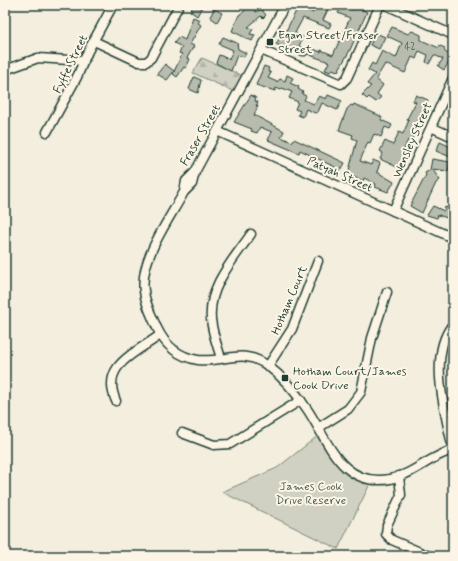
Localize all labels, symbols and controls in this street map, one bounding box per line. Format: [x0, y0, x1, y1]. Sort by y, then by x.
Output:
place label: Egan Street/Fraser Street [278, 28, 379, 58]
street label: Fyffe Street [50, 32, 92, 96]
marker: Egan Street/Fraser Street [265, 37, 275, 47]
house number: 42 [404, 41, 416, 54]
street label: Wensley Street [389, 100, 437, 181]
street label: Fraser Street [177, 102, 225, 169]
street label: Patyah Street [304, 153, 375, 197]
street label: Hotham Court [268, 263, 312, 337]
place label: Hotham Court/James Cook Drive [293, 364, 407, 394]
marker: Hotham Court/James Cook Drive [280, 373, 290, 383]
park label: James Cook Drive Reserve [276, 479, 346, 509]

